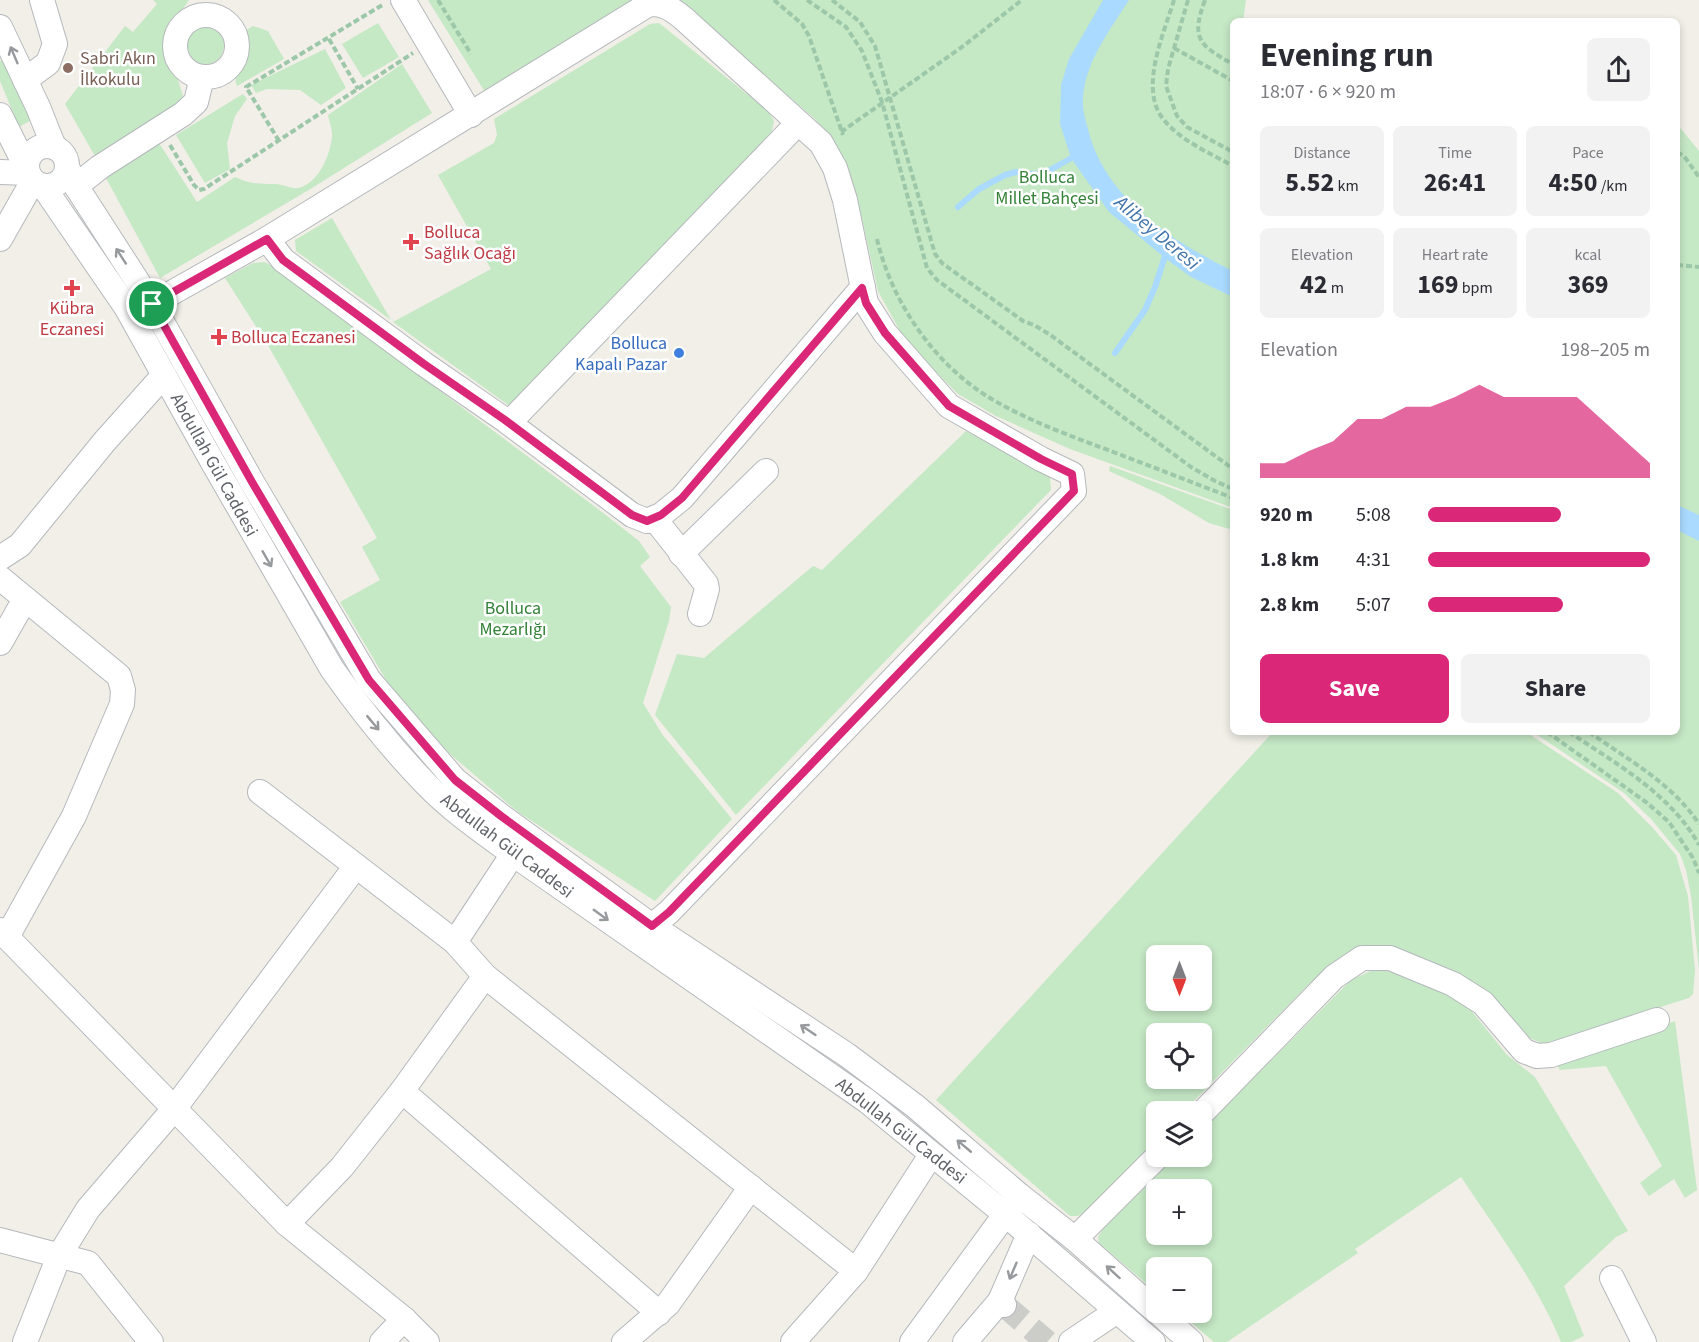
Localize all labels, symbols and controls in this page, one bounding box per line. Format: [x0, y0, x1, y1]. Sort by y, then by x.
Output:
text: Evening run [1260, 32, 1434, 79]
button: share [1587, 38, 1650, 101]
one-way arrow [8, 46, 19, 64]
place label: Sabri Akın İlkokulu [80, 46, 156, 92]
marker: Sabri Akın İlkokulu [61, 61, 75, 75]
text: 18:07 · 6 × 920 m [1260, 78, 1396, 106]
text: Distance [1294, 142, 1350, 164]
text: Time [1438, 142, 1472, 164]
text: Pace [1572, 142, 1604, 164]
text: 5.52 [1285, 164, 1334, 201]
text: 26:41 [1424, 164, 1486, 201]
text: 4:50 [1549, 164, 1598, 201]
park label: Bolluca Millet Bahçesi [995, 165, 1099, 211]
text: km [1334, 175, 1359, 197]
text: /km [1598, 175, 1627, 197]
water label: Alibey Deresi [1107, 188, 1206, 277]
place label: Bolluca Sağlık Ocağı [424, 220, 516, 266]
marker: Bolluca Sağlık Ocağı [402, 233, 420, 251]
text: Elevation [1291, 244, 1353, 266]
text: Heart rate [1422, 244, 1488, 266]
text: kcal [1575, 244, 1601, 266]
one-way arrow [115, 247, 128, 264]
text: 42 [1300, 266, 1328, 303]
text: 169 [1417, 266, 1458, 303]
text: 369 [1567, 266, 1609, 303]
text: m [1328, 277, 1344, 299]
text: bpm [1458, 277, 1493, 299]
pin [126, 278, 177, 329]
marker: Kübra Eczanesi [65, 281, 79, 295]
icon: arrive [135, 287, 168, 320]
place label: Kübra Eczanesi [40, 296, 104, 342]
place label: Bolluca Eczanesi [231, 325, 356, 350]
marker: Bolluca Eczanesi [212, 330, 226, 344]
place label: Bolluca Kapalı Pazar [575, 331, 668, 377]
text: Elevation [1260, 336, 1338, 364]
text: 198–205 m [1560, 336, 1650, 364]
marker: Bolluca Kapalı Pazar [672, 346, 686, 360]
street label: Abdullah Gül Caddesi [164, 389, 264, 541]
text: 920 m [1260, 501, 1313, 529]
text: 5:08 [1356, 501, 1391, 529]
text: 1.8 km [1260, 546, 1319, 574]
text: 4:31 [1356, 546, 1391, 574]
one-way arrow [262, 550, 274, 567]
text: 2.8 km [1260, 591, 1319, 619]
text: 5:07 [1356, 591, 1391, 619]
park label: Bolluca Mezarlığı [479, 596, 547, 642]
button: Save [1260, 654, 1449, 723]
button: Share [1461, 654, 1650, 723]
one-way arrow [366, 715, 379, 731]
street label: Abdullah Gül Caddesi [435, 788, 579, 904]
one-way arrow [592, 909, 608, 921]
north arrow [1146, 945, 1212, 1011]
map controls [1146, 945, 1212, 1323]
one-way arrow [800, 1023, 817, 1035]
button: locate [1146, 1023, 1212, 1089]
street label: Abdullah Gül Caddesi [830, 1072, 972, 1190]
button: layers [1146, 1101, 1212, 1167]
one-way arrow [956, 1140, 972, 1153]
button: + [1146, 1179, 1212, 1245]
button: − [1146, 1257, 1212, 1323]
one-way arrow [1007, 1261, 1018, 1279]
one-way arrow [1106, 1265, 1121, 1279]

